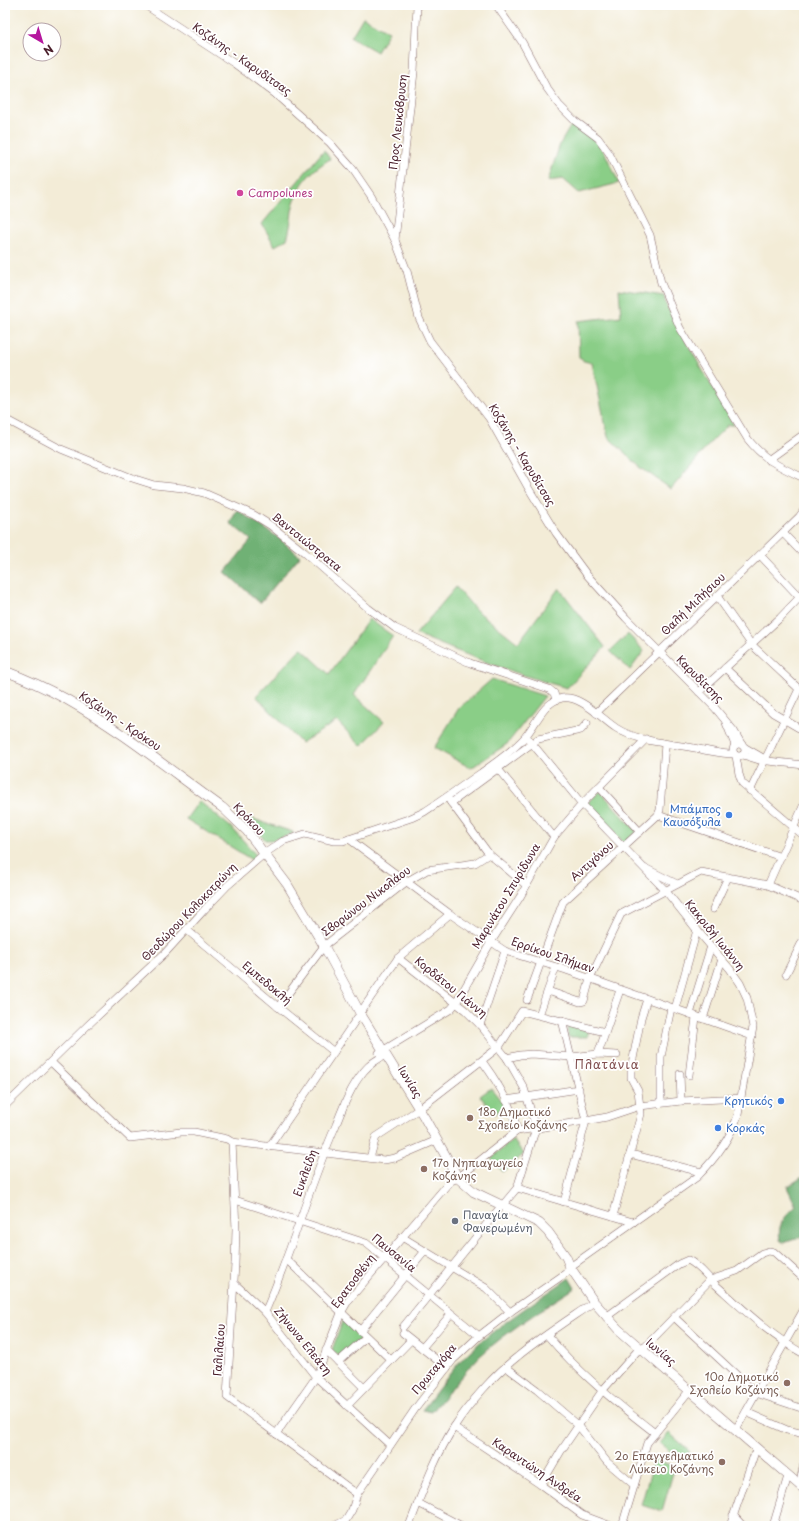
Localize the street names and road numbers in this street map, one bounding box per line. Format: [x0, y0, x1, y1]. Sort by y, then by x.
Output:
street label: Κοζάνης - Καρυδίτσας [189, 18, 296, 99]
street label: Προς Λευκόβρυση [384, 73, 411, 170]
street label: Κοζάνης - Καρυδίτσας [485, 400, 560, 510]
street label: Βαντσιώστρατα [269, 508, 346, 575]
street label: Θαλή Μιλήσιου [657, 568, 729, 639]
street label: Καρυδίτσης [673, 651, 728, 706]
street label: Κοζάνης - Κρόκου [76, 687, 165, 754]
street label: Κρόκου [230, 798, 269, 839]
street label: Αντιγόνου [566, 836, 617, 885]
street label: Μαρινάτου Σπυρίδωνα [467, 840, 544, 952]
street label: Θεοδώρου Κολοκοτρώνη [137, 859, 240, 965]
street label: Σβορώνου Νικολάου [318, 861, 414, 940]
street label: Κακριδή Ιωάννη [681, 895, 749, 974]
street label: Ερρίκου Σλήμαν [509, 932, 597, 977]
street label: Κορδάτου Γιάννη [411, 952, 491, 1021]
street label: Εμπεδοκλή [239, 957, 296, 1008]
street label: Ιωνίας [394, 1062, 427, 1101]
street label: Ευκλείδη [288, 1147, 321, 1199]
street label: Παυσανία [368, 1229, 420, 1276]
street label: Ερατοσθένη [327, 1250, 379, 1311]
street label: Ζήνωνα Ελεάτη [270, 1303, 336, 1379]
street label: Γαλιλαίου [208, 1323, 229, 1377]
street label: Ιωνίας [642, 1334, 680, 1370]
street label: Πρωταγόρα [407, 1340, 460, 1398]
street label: Καραντώνη Ανδρέα [489, 1433, 586, 1506]

